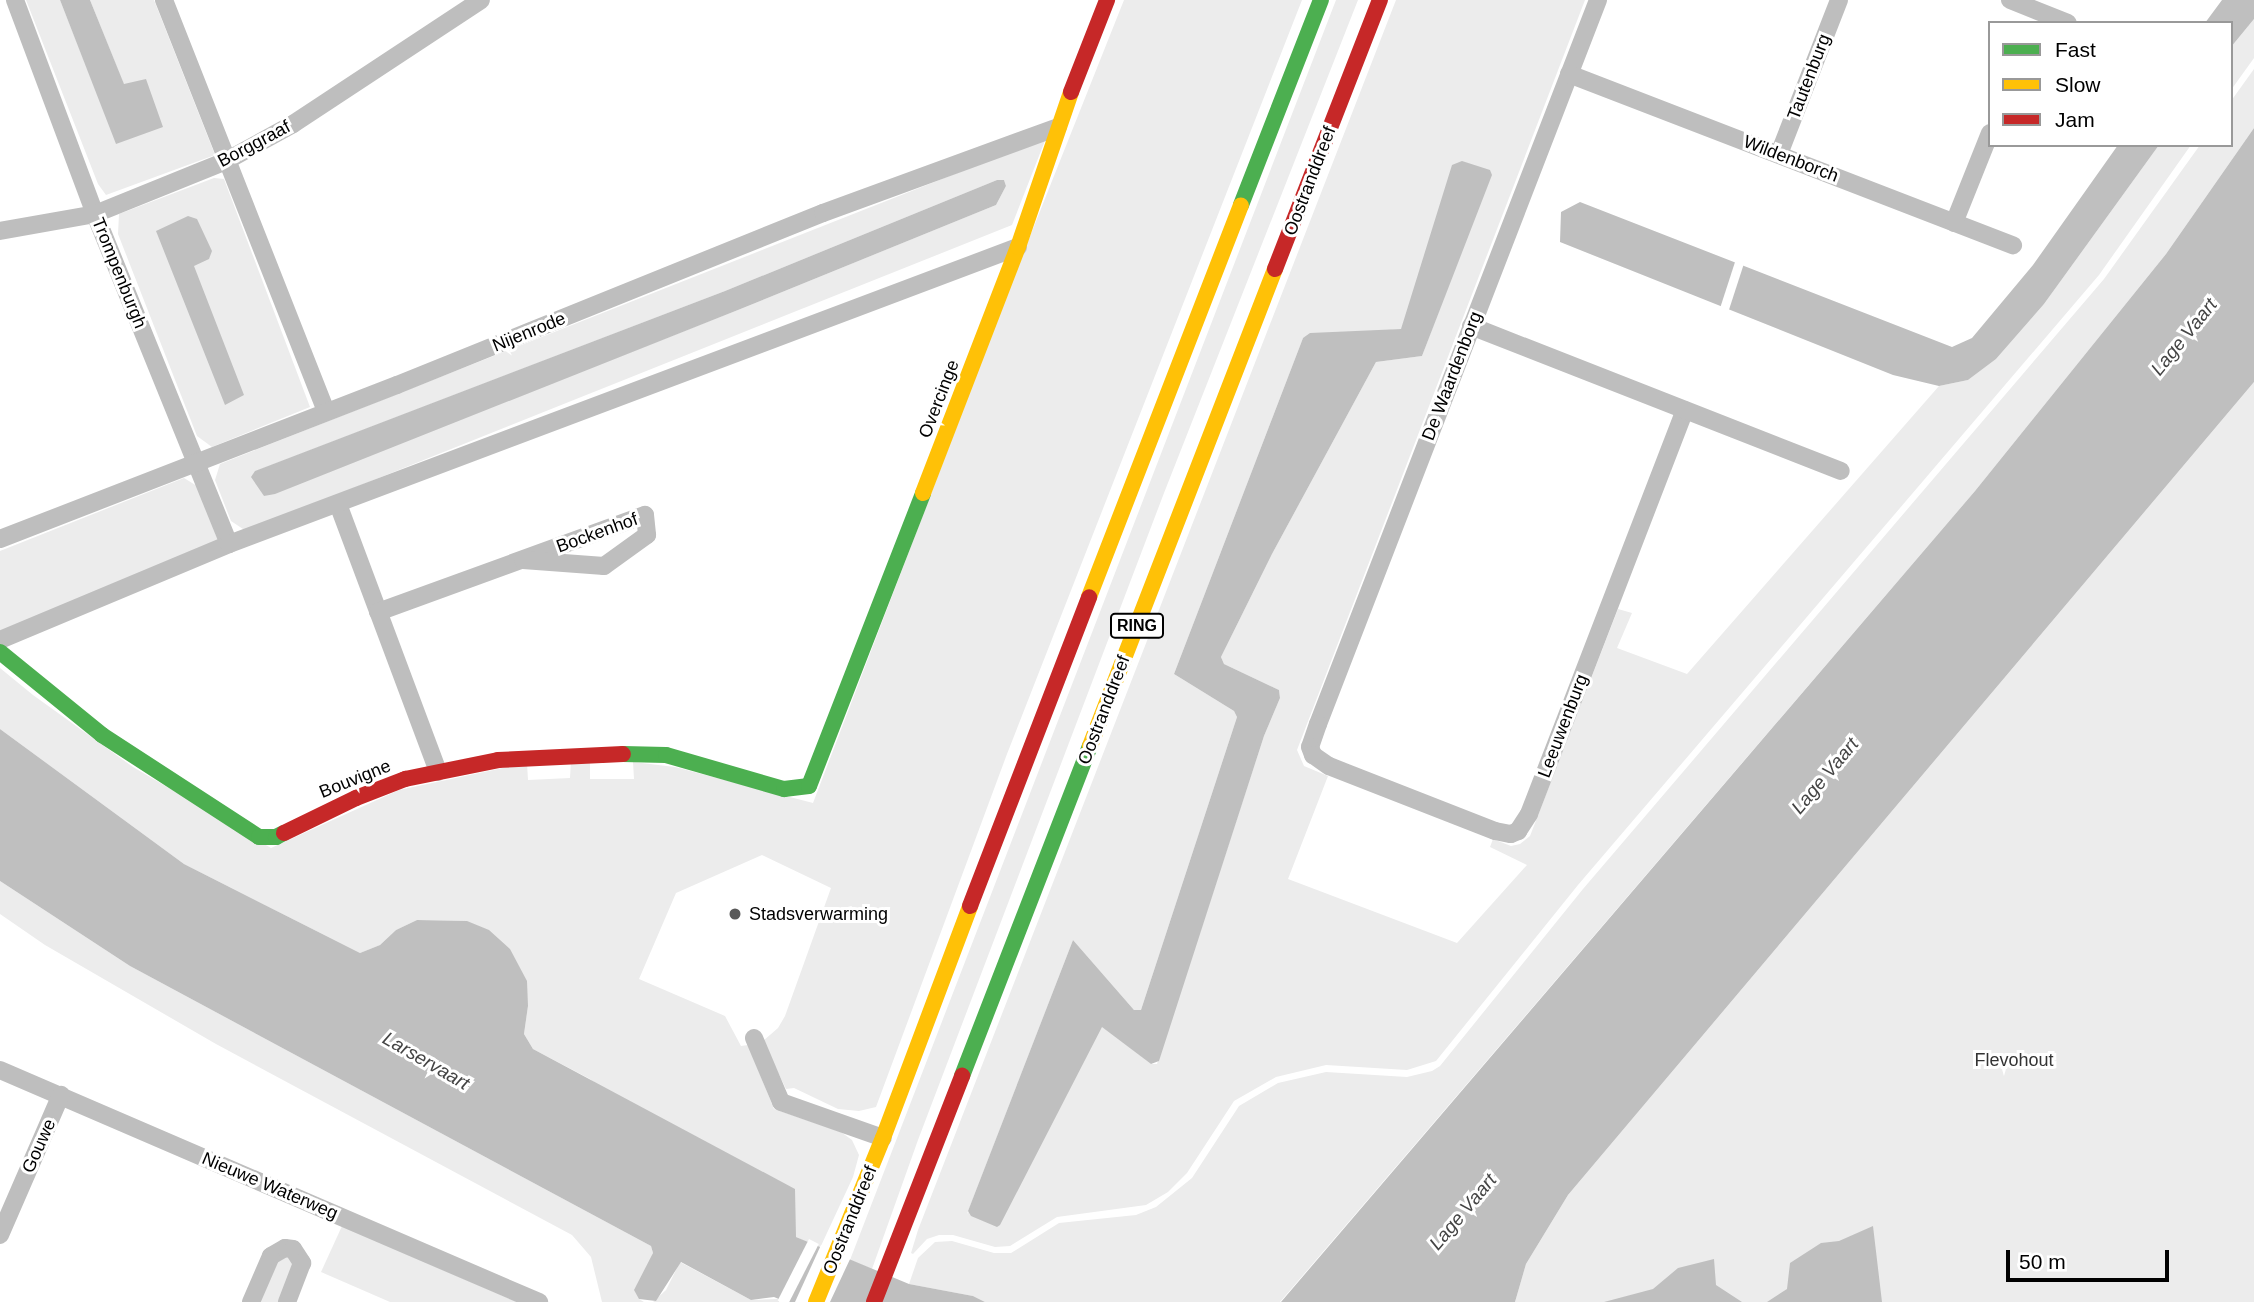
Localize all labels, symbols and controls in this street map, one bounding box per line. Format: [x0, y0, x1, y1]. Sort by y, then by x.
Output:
legend [1988, 21, 2233, 147]
street label: Tautenburg [1783, 31, 1835, 123]
text: Fast [2055, 38, 2096, 61]
text: Slow [2055, 73, 2101, 96]
text: Jam [2055, 108, 2095, 131]
street label: Borggraaf [214, 116, 294, 172]
street label: Oostranddreef [1279, 123, 1341, 239]
street label: Wildenborch [1740, 131, 1842, 187]
street label: Trompenburgh [87, 215, 151, 331]
water label: Lage Vaart [2146, 294, 2222, 380]
street label: Nijenrode [489, 308, 569, 356]
street label: De Waardenborg [1417, 308, 1487, 444]
street label: Overcinge [914, 357, 964, 441]
street label: Bockenhof [553, 508, 641, 558]
road number: RING [1109, 614, 1165, 638]
street label: Oostranddreef [1073, 652, 1135, 768]
street label: Leeuwenburg [1533, 671, 1593, 781]
water label: Lage Vaart [1787, 733, 1863, 819]
street label: Bouvigne [316, 755, 394, 803]
place label: Stadsverwarming [749, 903, 888, 925]
marker: Stadsverwarming [727, 906, 743, 922]
water label: Larservaart [379, 1027, 473, 1095]
park label: Flevohout [1974, 1049, 2054, 1071]
street label: Gouwe [18, 1116, 60, 1176]
street label: Nieuwe Waterweg [199, 1148, 341, 1224]
street label: Oostranddreef [818, 1163, 882, 1277]
water label: Lage Vaart [1425, 1169, 1501, 1255]
scale bar [2009, 1236, 2172, 1280]
text: 50 m [2019, 1250, 2066, 1273]

